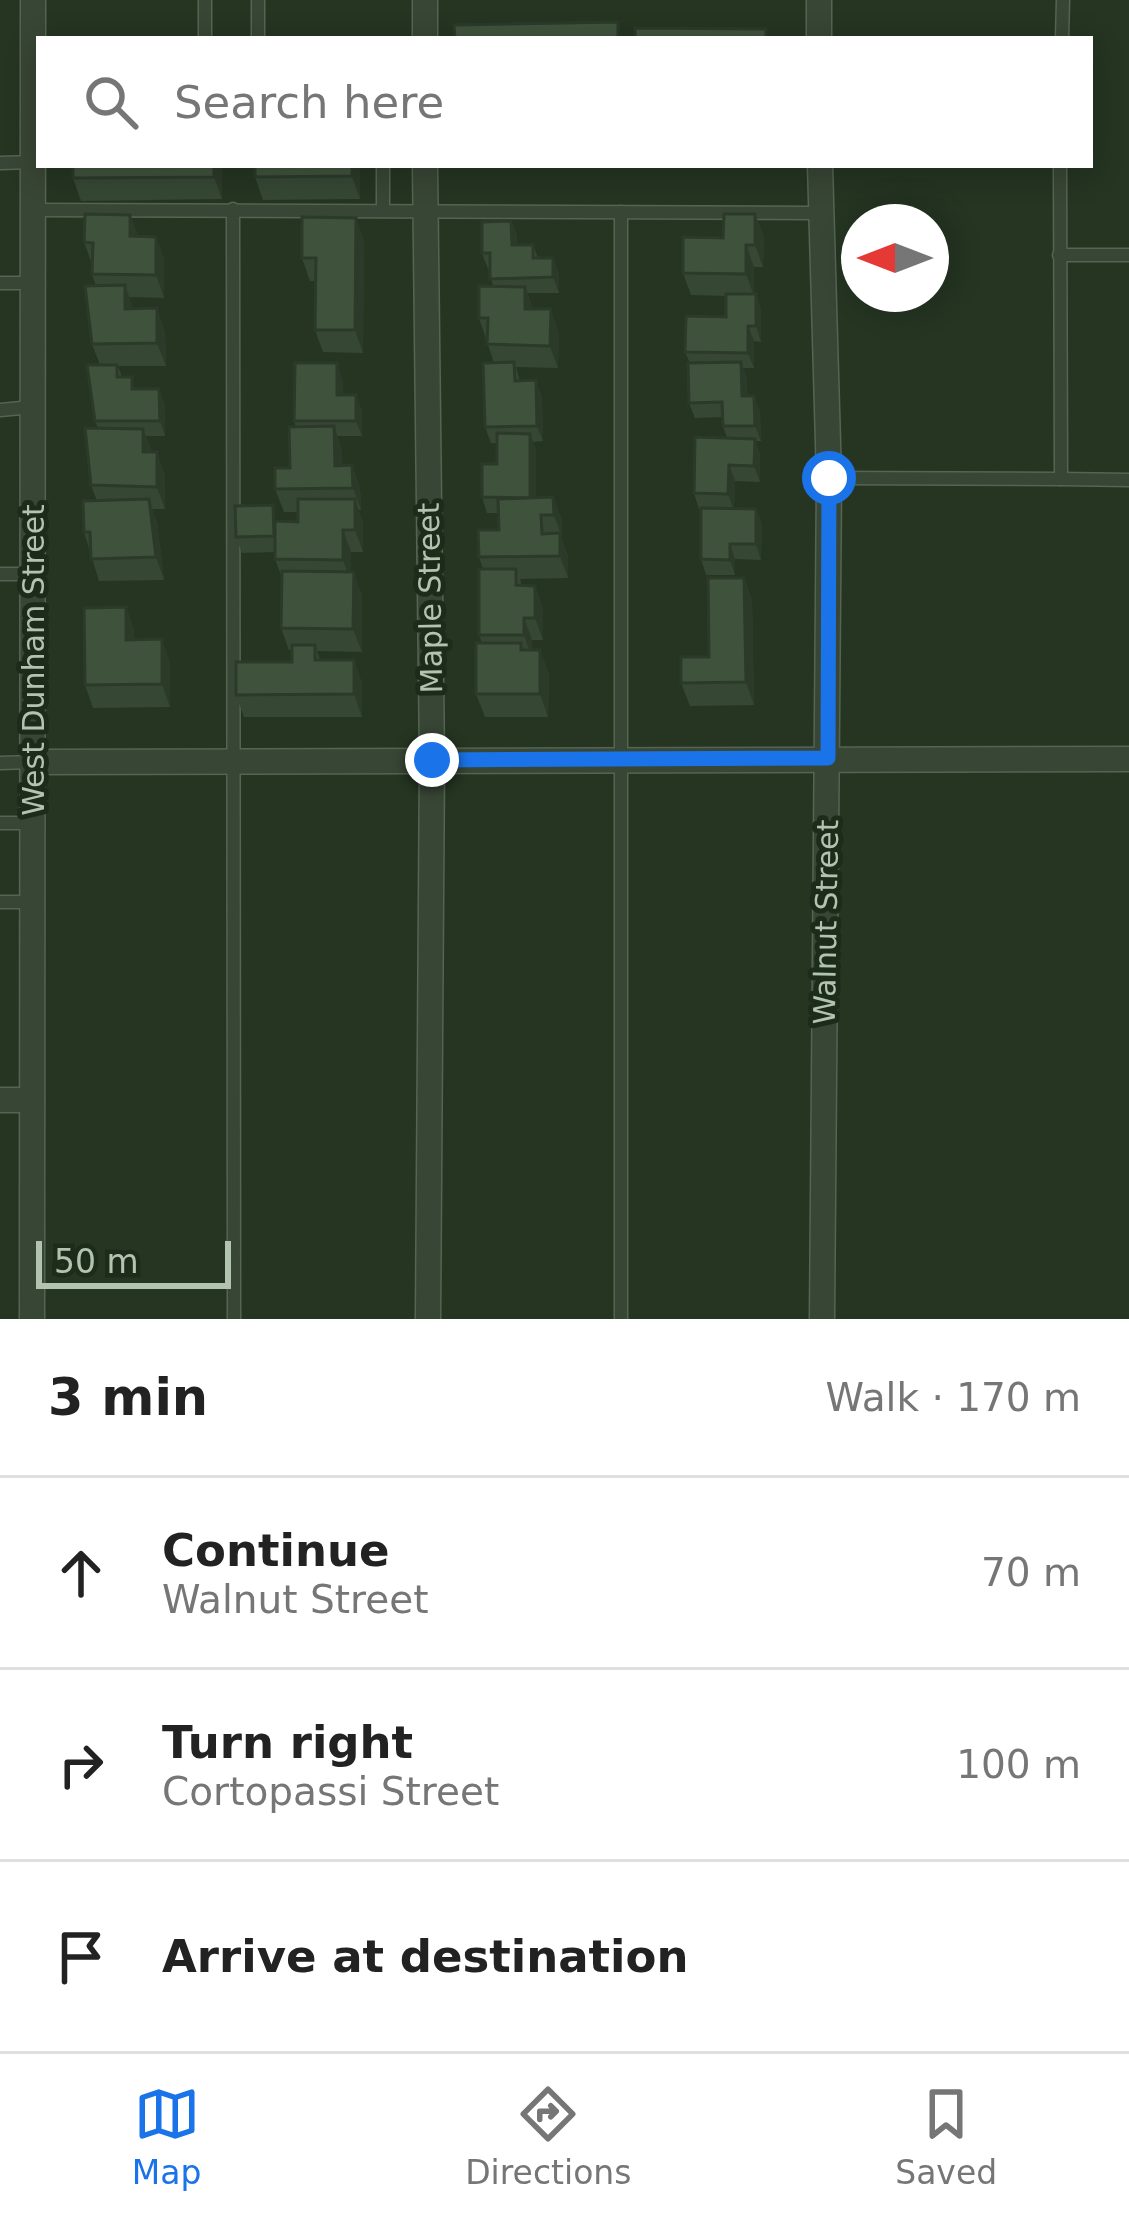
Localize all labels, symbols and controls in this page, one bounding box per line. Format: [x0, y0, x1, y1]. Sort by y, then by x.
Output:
search box [36, 36, 1093, 168]
icon: search [78, 69, 144, 135]
text: Search here [174, 76, 444, 129]
north arrow [841, 204, 949, 312]
route start [802, 451, 856, 505]
street label: Maple Street [411, 502, 449, 694]
street label: West Dunham Street [16, 504, 51, 816]
route end [405, 733, 459, 787]
street label: Walnut Street [807, 819, 845, 1025]
scale bar [36, 1235, 231, 1288]
text: 50 m [54, 1242, 139, 1281]
text: 3 min [48, 1368, 208, 1427]
text: Walk · 170 m [826, 1375, 1081, 1420]
text: Continue [162, 1524, 390, 1577]
icon: ahead [48, 1540, 114, 1606]
text: 70 m [981, 1550, 1081, 1595]
text: Walnut Street [162, 1577, 428, 1622]
text: Turn right [162, 1716, 413, 1769]
icon: right [48, 1732, 114, 1798]
text: 100 m [956, 1742, 1081, 1787]
text: Cortopassi Street [162, 1769, 499, 1814]
icon: arrive [48, 1924, 114, 1990]
text: Arrive at destination [162, 1930, 688, 1983]
tab: Map [132, 2081, 202, 2192]
tab: Directions [465, 2081, 631, 2192]
tab: Saved [895, 2081, 997, 2192]

